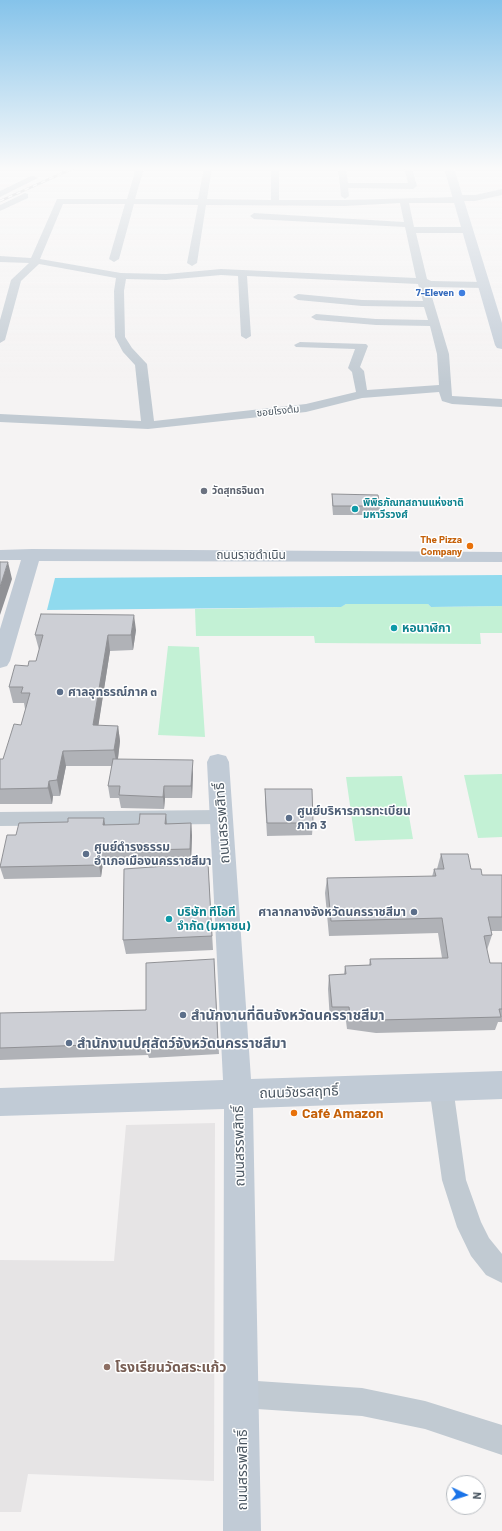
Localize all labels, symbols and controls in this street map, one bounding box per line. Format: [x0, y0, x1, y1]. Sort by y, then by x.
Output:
place label: 7-Eleven [416, 287, 454, 299]
marker: 7-Eleven [457, 288, 467, 298]
street label: ซอยโรงต้ม [256, 403, 300, 419]
place label: วัดสุทธจินดา [212, 485, 264, 497]
marker: วัดสุทธจินดา [199, 486, 209, 496]
place label: พิพิธภัณฑสถานแห่งชาติ มหาวีรวงศ์ [363, 497, 464, 520]
marker: พิพิธภัณฑสถานแห่งชาติ มหาวีรวงศ์ [350, 504, 360, 514]
place label: The Pizza Company [420, 534, 462, 558]
marker: The Pizza Company [465, 541, 475, 551]
street label: ถนนราชดำเนิน [216, 548, 286, 562]
place label: หอนาฬิกา [402, 621, 451, 635]
marker: หอนาฬิกา [389, 623, 399, 633]
place label: ศาลอุทธรณ์ภาค ๓ [68, 685, 157, 699]
marker: ศาลอุทธรณ์ภาค ๓ [55, 687, 65, 697]
street label: ถนนสรรพสิทธิ์ [211, 782, 233, 864]
place label: ศูนย์บริหารการทะเบียน ภาค 3 [297, 804, 411, 832]
marker: ศูนย์บริหารการทะเบียน ภาค 3 [284, 813, 294, 823]
place label: ศูนย์ดำรงธรรม อำเภอเมืองนครราชสีมา [94, 840, 212, 868]
marker: ศูนย์ดำรงธรรม อำเภอเมืองนครราชสีมา [81, 849, 91, 859]
place label: บริษัท ทีโอที จำกัด (มหาชน) [177, 905, 250, 933]
place label: ศาลากลางจังหวัดนครราชสีมา [258, 905, 406, 919]
marker: ศาลากลางจังหวัดนครราชสีมา [409, 907, 419, 917]
marker: บริษัท ทีโอที จำกัด (มหาชน) [164, 914, 174, 924]
place label: สำนักงานที่ดินจังหวัดนครราชสีมา [191, 1007, 385, 1023]
marker: สำนักงานที่ดินจังหวัดนครราชสีมา [178, 1010, 188, 1020]
place label: สำนักงานปศุสัตว์จังหวัดนครราชสีมา [77, 1035, 287, 1051]
marker: สำนักงานปศุสัตว์จังหวัดนครราชสีมา [64, 1038, 74, 1048]
street label: ถนนวัชรสฤทธิ์ [259, 1082, 339, 1102]
street label: ถนนสรรพสิทธิ์ [230, 1105, 248, 1187]
place label: Café Amazon [302, 1105, 383, 1121]
marker: Café Amazon [289, 1108, 299, 1118]
place label: โรงเรียนวัดสระแก้ว [115, 1359, 226, 1375]
marker: โรงเรียนวัดสระแก้ว [102, 1362, 112, 1372]
street label: ถนนสรรพสิทธิ์ [234, 1429, 250, 1511]
north arrow [446, 1475, 486, 1515]
text: N [471, 1492, 484, 1500]

